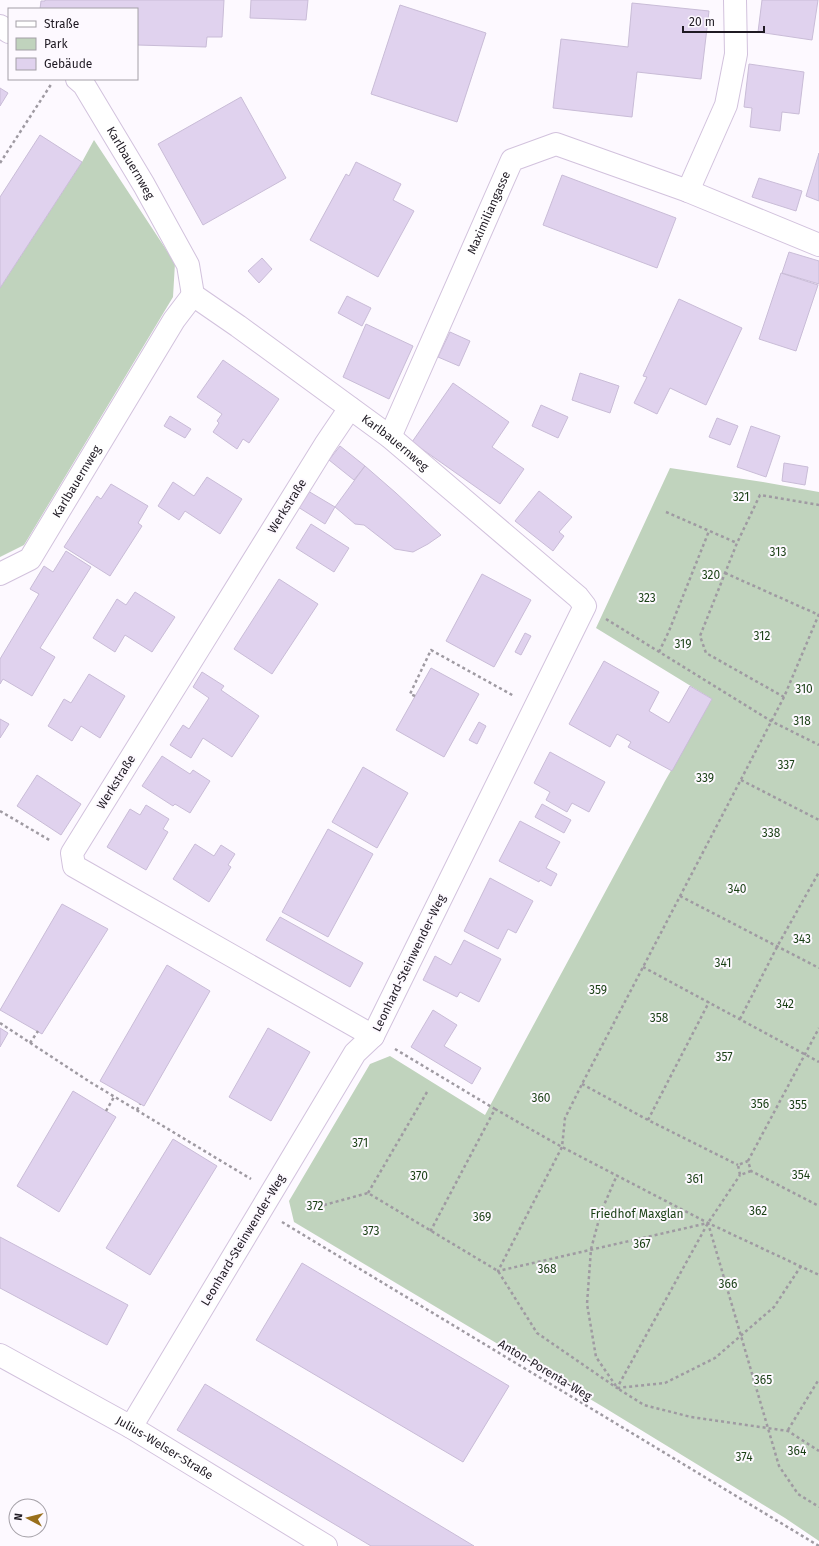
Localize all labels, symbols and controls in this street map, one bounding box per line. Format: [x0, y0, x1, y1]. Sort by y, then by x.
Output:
legend [8, 8, 138, 80]
scale bar [683, 8, 764, 34]
text: 20 m [689, 15, 715, 29]
text: Straße [44, 17, 79, 31]
text: Park [44, 37, 68, 51]
text: Gebäude [44, 57, 92, 71]
street label: Karlbauernweg [104, 124, 158, 202]
street label: Maximiliangasse [464, 169, 513, 256]
street label: Karlbauernweg [359, 412, 432, 474]
street label: Karlbauernweg [50, 442, 104, 520]
street label: Werkstraße [265, 476, 309, 536]
park label: 321 [733, 490, 749, 504]
park label: 313 [770, 545, 786, 559]
park label: 320 [702, 568, 721, 582]
park label: 323 [638, 591, 656, 605]
park label: 312 [754, 629, 770, 643]
park label: 319 [674, 637, 692, 651]
park label: 310 [795, 682, 813, 696]
park label: 318 [793, 714, 811, 728]
street label: Werkstraße [94, 752, 138, 812]
park label: 337 [777, 758, 795, 772]
park label: 339 [696, 771, 714, 785]
park label: 338 [762, 826, 781, 840]
park label: 340 [727, 882, 747, 896]
street label: Leonhard-Steinwender-Weg [370, 891, 449, 1034]
park label: 343 [793, 932, 811, 946]
park label: 341 [715, 956, 731, 970]
park label: 359 [589, 983, 607, 997]
park label: 342 [776, 997, 794, 1011]
park label: 358 [650, 1011, 669, 1025]
park label: 357 [715, 1050, 733, 1064]
park label: 360 [531, 1091, 551, 1105]
park label: 356 [751, 1097, 769, 1111]
park label: 355 [789, 1098, 807, 1112]
park label: 371 [352, 1136, 368, 1150]
park label: 354 [792, 1168, 811, 1182]
park label: 370 [410, 1169, 428, 1183]
street label: Leonhard-Steinwender-Weg [198, 1171, 288, 1308]
park label: 361 [687, 1172, 704, 1186]
park label: 372 [306, 1199, 324, 1213]
park label: 362 [749, 1204, 767, 1218]
park label: Friedhof Maxglan [590, 1207, 684, 1221]
park label: 369 [473, 1210, 491, 1224]
park label: 373 [362, 1224, 380, 1238]
park label: 367 [633, 1237, 651, 1251]
park label: 368 [538, 1262, 557, 1276]
park label: 366 [719, 1277, 737, 1291]
street label: Anton-Porenta-Weg [496, 1337, 595, 1404]
park label: 365 [754, 1373, 772, 1387]
street label: Julius-Welser-Straße [114, 1413, 216, 1482]
park label: 364 [788, 1444, 807, 1458]
park label: 374 [735, 1450, 753, 1464]
north arrow [8, 1498, 48, 1538]
text: N [12, 1512, 25, 1521]

